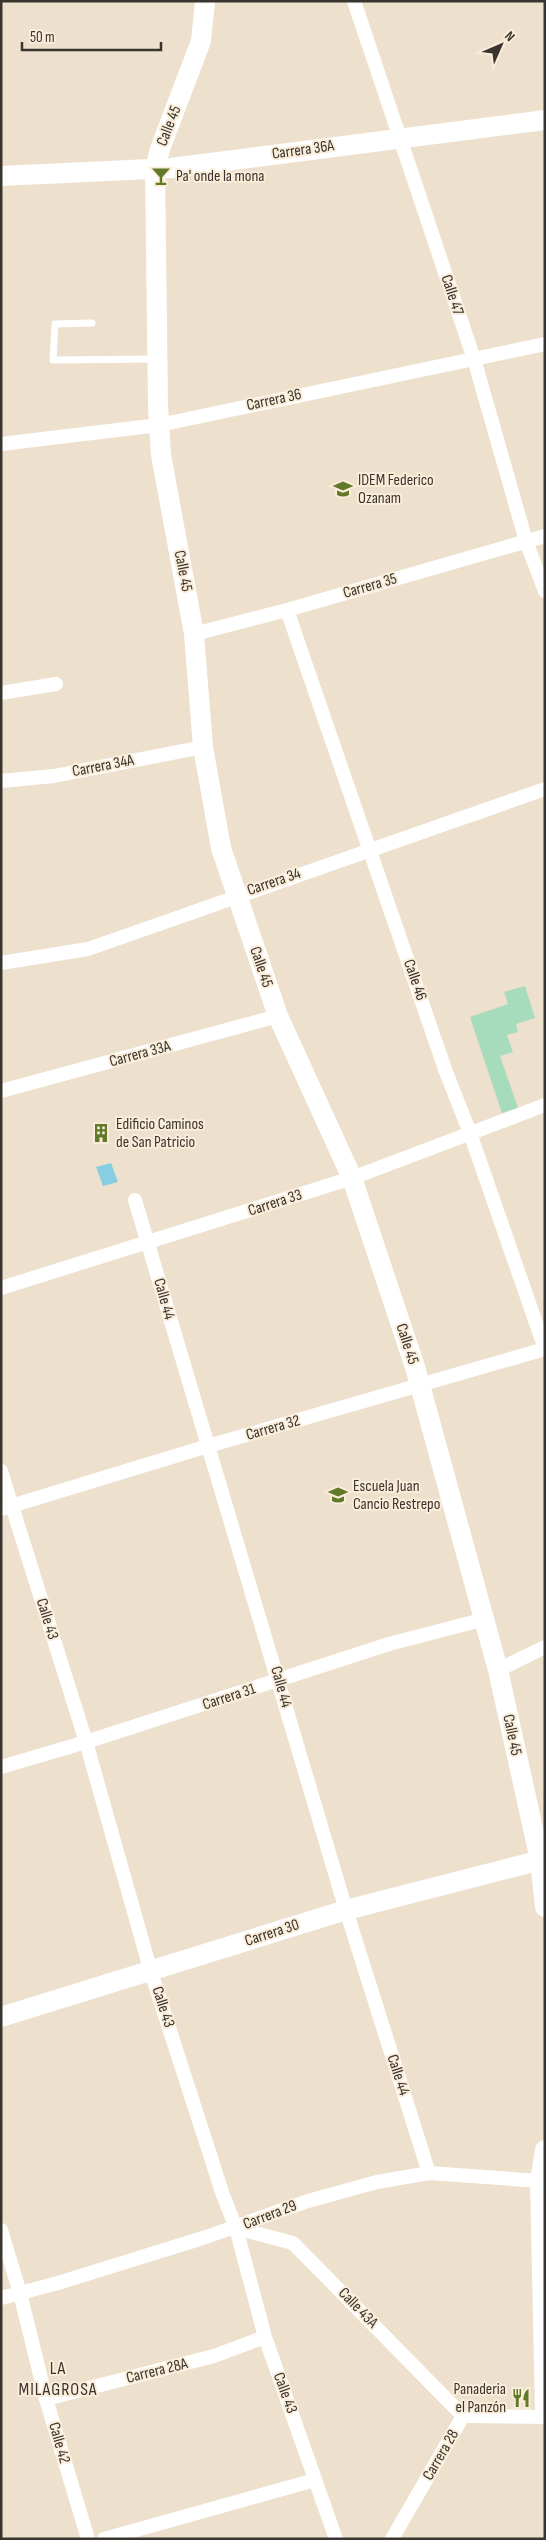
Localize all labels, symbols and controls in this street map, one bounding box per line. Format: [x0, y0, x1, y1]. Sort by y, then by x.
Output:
scale bar [22, 20, 161, 52]
north arrow [476, 20, 526, 70]
text: 50 m [30, 28, 55, 47]
text: N [501, 28, 518, 45]
street label: Calle 45 [153, 103, 185, 149]
street label: Carrera 36A [271, 136, 335, 164]
bar icon: Pa' onde la mona [150, 165, 172, 187]
place label: Pa' onde la mona [176, 167, 265, 186]
street label: Calle 47 [437, 272, 468, 318]
street label: Carrera 36 [245, 385, 303, 415]
place label: IDEM Federico Ozanam [358, 471, 434, 508]
school or university icon: IDEM Federico Ozanam [332, 478, 354, 500]
street label: Calle 45 [170, 549, 196, 593]
street label: Carrera 35 [341, 569, 399, 603]
street label: Carrera 34A [71, 751, 136, 781]
street label: Carrera 34 [245, 864, 304, 900]
street label: Calle 45 [245, 944, 277, 990]
street label: Calle 46 [399, 957, 431, 1003]
street label: Carrera 33A [107, 1037, 173, 1071]
place label: Edificio Caminos de San Patricio [116, 1115, 204, 1152]
building icon: Edificio Caminos de San Patricio [90, 1122, 112, 1144]
street label: Carrera 33 [246, 1185, 304, 1221]
street label: Calle 44 [149, 1276, 179, 1322]
street label: Calle 45 [392, 1321, 422, 1367]
street label: Carrera 32 [244, 1411, 302, 1445]
place label: Escuela Juan Cancio Restrepo [353, 1477, 440, 1514]
school or university icon: Escuela Juan Cancio Restrepo [327, 1484, 349, 1506]
street label: Calle 43 [32, 1596, 62, 1642]
street label: Calle 44 [266, 1664, 296, 1710]
street label: Carrera 31 [200, 1679, 258, 1714]
street label: Calle 45 [498, 1713, 526, 1757]
street label: Carrera 30 [242, 1915, 302, 1951]
street label: Calle 43 [147, 1984, 179, 2030]
street label: Calle 44 [382, 2052, 414, 2098]
street label: Carrera 29 [241, 2196, 299, 2234]
street label: Calle 43A [334, 2284, 382, 2332]
street label: Carrera 28A [124, 2354, 190, 2388]
district label: LA MILAGROSA [18, 2358, 98, 2400]
street label: Calle 43 [269, 2370, 301, 2416]
place label: Panaderia el Panzón [453, 2380, 506, 2417]
restaurant icon: Panaderia el Panzón [510, 2387, 532, 2409]
street label: Calle 42 [44, 2420, 74, 2466]
street label: Carrera 28 [419, 2426, 463, 2484]

